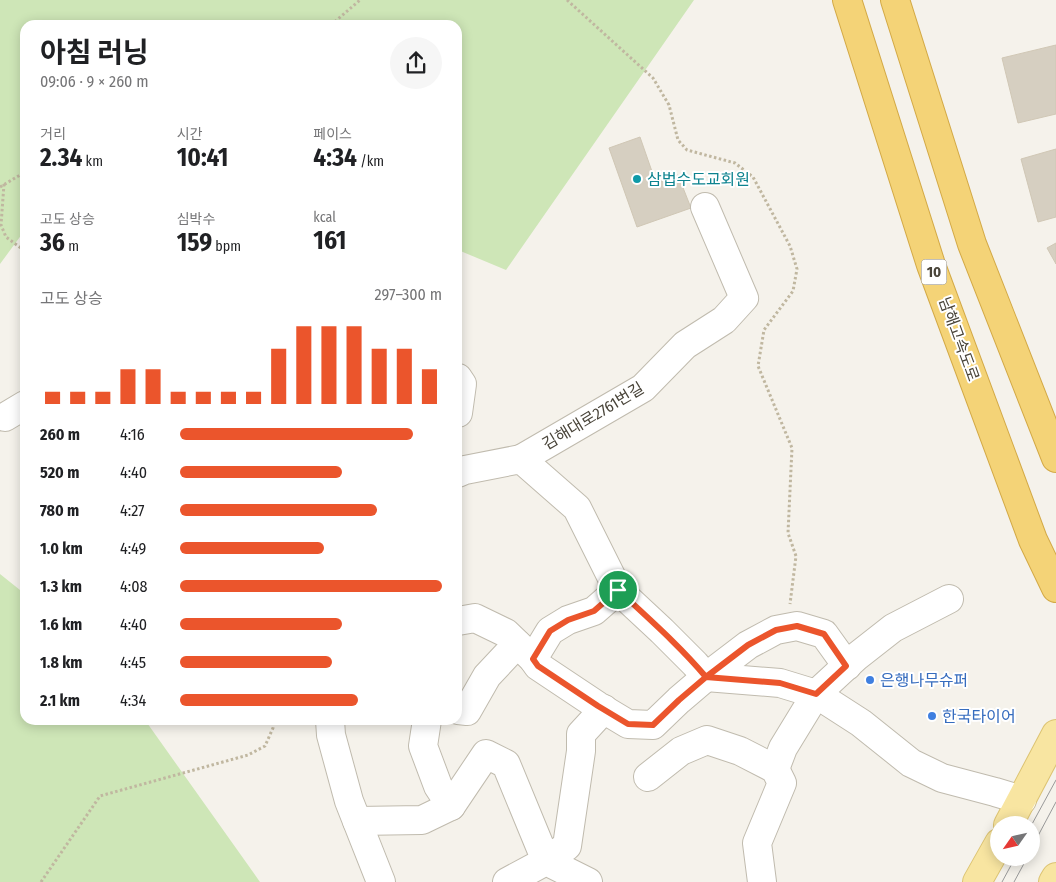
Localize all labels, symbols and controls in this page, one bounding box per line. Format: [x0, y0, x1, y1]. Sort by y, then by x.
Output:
text: 아침 러닝 [40, 36, 149, 69]
button: share [390, 37, 442, 89]
text: 09:06 · 9 × 260 m [40, 72, 149, 91]
text: 거리 [40, 126, 66, 143]
text: 시간 [177, 126, 202, 143]
text: 페이스 [313, 126, 352, 143]
text: 2.34 [40, 143, 82, 173]
text: 10:41 [177, 143, 228, 173]
text: 4:34 [313, 143, 357, 173]
text: km [82, 153, 103, 170]
text: /km [357, 153, 384, 170]
place label: 삼법수도교회원 [647, 170, 750, 189]
marker: 삼법수도교회원 [631, 173, 643, 185]
text: kcal [313, 209, 336, 226]
text: 고도 상승 [40, 211, 95, 228]
text: 심박수 [177, 211, 215, 228]
text: 161 [313, 226, 346, 256]
text: 36 [40, 228, 65, 258]
text: 159 [177, 228, 212, 258]
text: m [65, 238, 79, 255]
text: bpm [212, 238, 241, 255]
road number: 10 [922, 260, 946, 284]
text: 297–300 m [374, 285, 442, 304]
text: 고도 상승 [40, 289, 103, 308]
street label: 남해고속도로 [935, 294, 983, 384]
street label: 김해대로2761번길 [539, 378, 647, 454]
text: 260 m [40, 425, 80, 444]
text: 4:16 [120, 425, 145, 444]
text: 520 m [40, 463, 79, 482]
text: 4:40 [120, 463, 147, 482]
text: 780 m [40, 501, 79, 520]
text: 4:27 [120, 501, 145, 520]
text: 1.0 km [40, 539, 83, 558]
text: 4:49 [120, 539, 146, 558]
pin [597, 569, 639, 611]
icon: arrive [604, 576, 632, 604]
text: 1.3 km [40, 577, 82, 596]
text: 4:08 [120, 577, 147, 596]
text: 1.6 km [40, 615, 82, 634]
text: 4:40 [120, 615, 147, 634]
text: 1.8 km [40, 653, 83, 672]
text: 4:45 [120, 653, 146, 672]
place label: 은행나무슈퍼 [880, 671, 968, 690]
marker: 은행나무슈퍼 [864, 674, 876, 686]
text: 2.1 km [40, 691, 80, 710]
text: 4:34 [120, 691, 146, 710]
place label: 한국타이어 [942, 707, 1016, 726]
marker: 한국타이어 [926, 710, 938, 722]
north arrow [990, 816, 1040, 866]
map controls [990, 816, 1040, 866]

